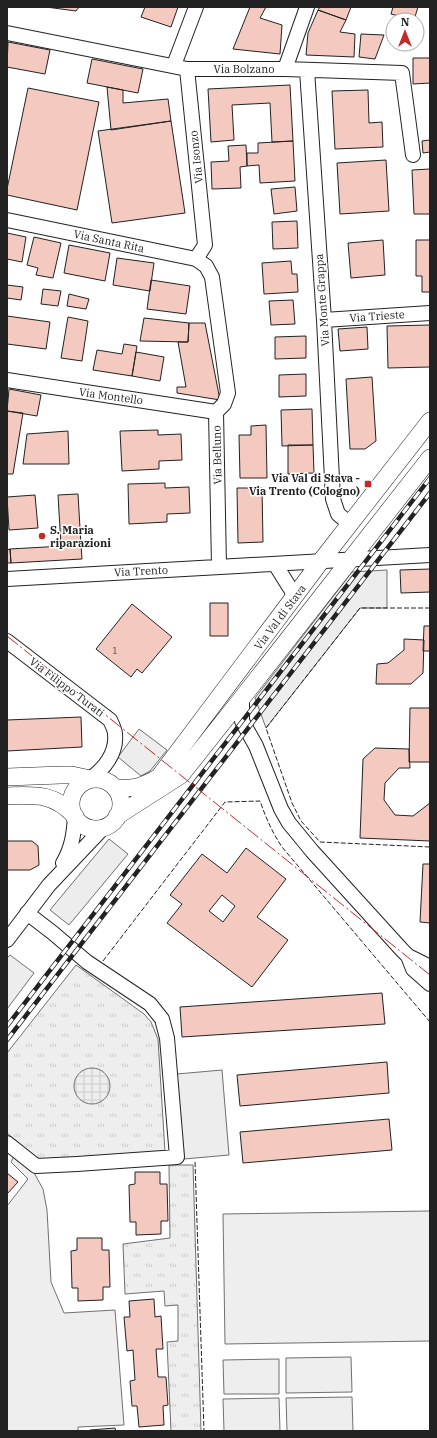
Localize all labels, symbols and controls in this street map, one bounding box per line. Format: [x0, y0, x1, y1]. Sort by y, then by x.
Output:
north arrow [385, 12, 425, 52]
text: N [401, 15, 410, 29]
street label: Via Bolzano [214, 62, 274, 76]
street label: Via Isonzo [186, 130, 206, 184]
street label: Via Santa Rita [72, 227, 146, 255]
street label: Via Monte Grappa [312, 253, 332, 347]
street label: Via Trieste [349, 307, 405, 325]
street label: Via Montello [78, 385, 144, 407]
street label: Via Belluno [209, 425, 225, 485]
place label: Via Val di Stava - Via Trento (Cologno) [249, 471, 360, 498]
marker: Via Val di Stava - Via Trento (Cologno) [363, 479, 373, 489]
place label: S. Maria riparazioni [50, 523, 111, 550]
marker: S. Maria riparazioni [37, 531, 47, 541]
street label: Via Trento [114, 563, 168, 579]
street label: Via Val di Stava [251, 582, 309, 652]
house number: 1 [112, 645, 118, 656]
street label: Via Filippo Turati [27, 654, 108, 720]

